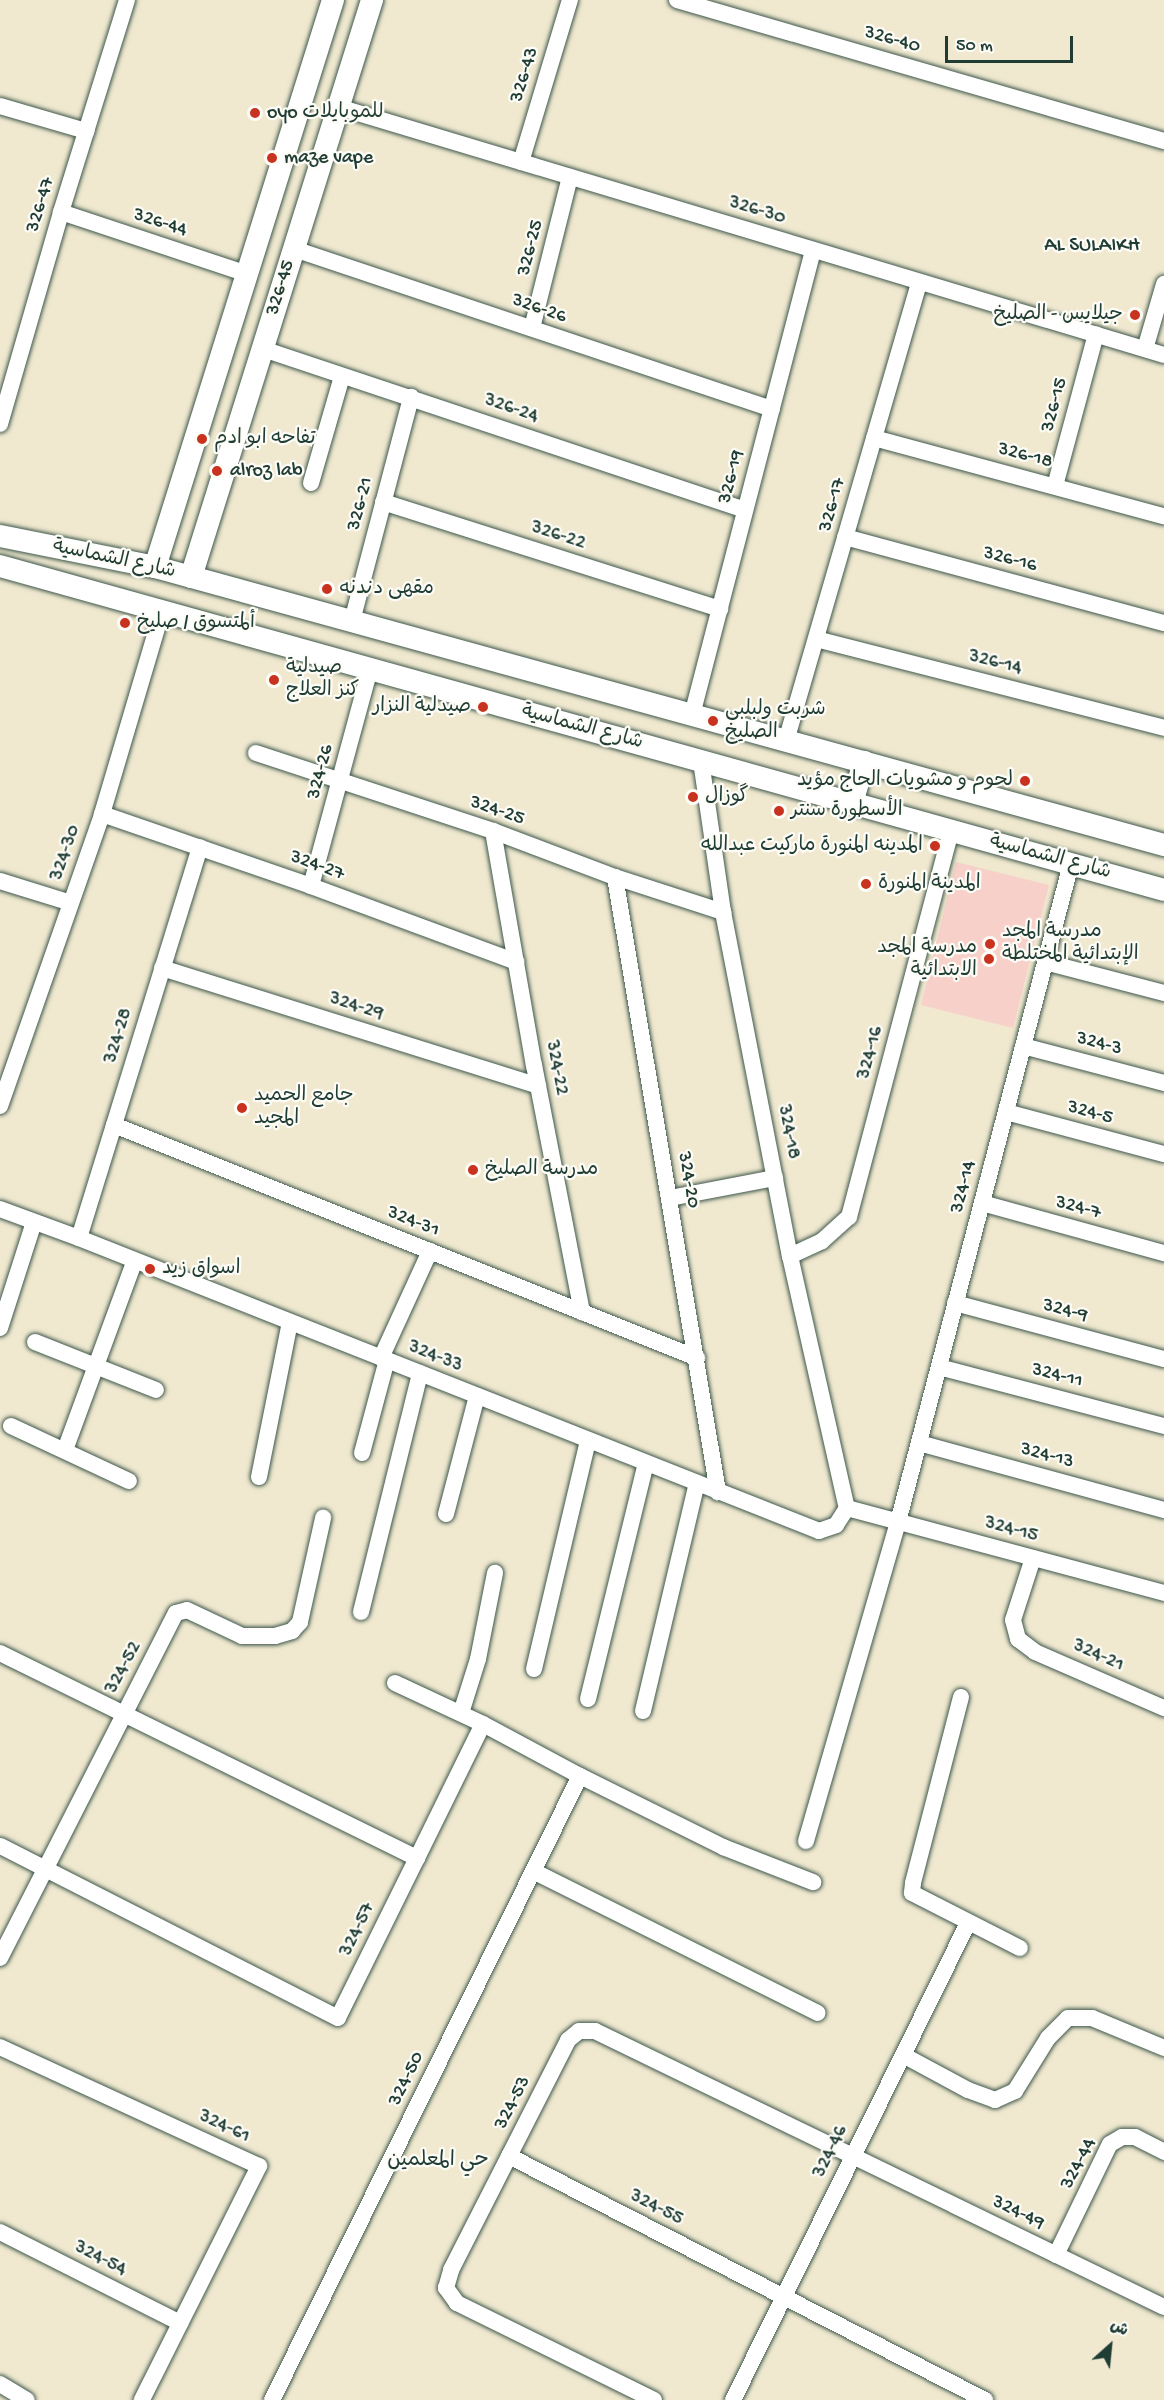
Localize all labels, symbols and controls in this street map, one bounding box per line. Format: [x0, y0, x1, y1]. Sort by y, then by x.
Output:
street label: 326-40 [861, 21, 923, 59]
scale bar [948, 24, 1076, 62]
text: 50 m [956, 36, 993, 57]
street label: 326-43 [505, 45, 545, 105]
place label: oyo للموبايلات [267, 101, 384, 125]
marker: oyo للموبايلات [248, 106, 262, 120]
place label: maze vape [284, 146, 373, 170]
marker: maze vape [265, 151, 279, 165]
street label: 326-47 [21, 174, 61, 236]
street label: 326-30 [726, 191, 788, 231]
street label: 326-44 [130, 203, 190, 243]
street label: 326-25 [512, 217, 550, 279]
district label: AL SULAIKH [1037, 234, 1147, 260]
street label: 326-45 [261, 257, 301, 319]
street label: 326-26 [508, 288, 570, 330]
place label: جيلايس - الصليخ [994, 303, 1123, 327]
marker: جيلايس - الصليخ [1128, 308, 1142, 322]
street label: 326-15 [1036, 375, 1074, 435]
street label: 326-24 [481, 389, 541, 429]
place label: تفاحه ابو ادم [214, 427, 316, 451]
marker: تفاحه ابو ادم [195, 432, 209, 446]
street label: 326-18 [995, 437, 1055, 475]
street label: 326-19 [713, 447, 751, 507]
place label: alroz lab [230, 459, 303, 483]
marker: alroz lab [208, 462, 226, 480]
street label: 326-21 [342, 475, 380, 533]
street label: 326-17 [814, 475, 852, 535]
street label: 326-22 [528, 516, 588, 556]
street label: شارع الشماسية [50, 535, 178, 585]
street label: 326-16 [980, 541, 1040, 579]
place label: مقهى دندنه [339, 577, 434, 601]
marker: مقهى دندنه [320, 582, 334, 596]
place label: ألمتسوق / صليخ [137, 611, 255, 635]
marker: ألمتسوق / صليخ [118, 616, 132, 630]
street label: 326-14 [966, 645, 1024, 681]
place label: صيدلية كنز العلاج [286, 656, 359, 703]
marker: صيدلية كنز العلاج [267, 673, 281, 687]
place label: صيدلية النزار [373, 695, 471, 719]
place label: شربت ولبلبي الصليخ [725, 698, 826, 745]
marker: صيدلية النزار [476, 700, 490, 714]
street label: شارع الشماسية [519, 700, 645, 756]
marker: شربت ولبلبي الصليخ [706, 714, 720, 728]
street label: 324-26 [302, 742, 340, 802]
place label: لحوم و مشويات الحاج مؤيد [797, 769, 1013, 793]
marker: لحوم و مشويات الحاج مؤيد [1018, 774, 1032, 788]
place label: گوزال [705, 785, 749, 809]
street label: 324-25 [467, 790, 527, 832]
marker: گوزال [686, 790, 700, 804]
place label: الأسطورة سنتر [791, 799, 903, 823]
marker: الأسطورة سنتر [772, 804, 786, 818]
street label: 324-30 [45, 822, 87, 884]
street label: شارع الشماسية [987, 830, 1113, 886]
place label: المدينه المنورة ماركيت عبدالله [701, 834, 923, 858]
marker: المدينه المنورة ماركيت عبدالله [928, 839, 942, 853]
street label: 324-27 [287, 845, 347, 887]
place label: المدينة المنورة [878, 872, 981, 896]
marker: المدينة المنورة [859, 877, 873, 891]
place label: مدرسة المجد الإبتدائية المختلطة [1002, 921, 1139, 968]
place label: مدرسة المجد الابتدائية [877, 936, 977, 983]
marker: مدرسة المجد الإبتدائية المختلطة [983, 937, 997, 951]
marker: مدرسة المجد الابتدائية [982, 952, 996, 966]
street label: 324-29 [326, 987, 386, 1027]
street label: 324-28 [99, 1005, 139, 1067]
street label: 324-16 [852, 1024, 890, 1082]
street label: 324-3 [1074, 1026, 1124, 1062]
street label: 324-22 [539, 1038, 573, 1098]
place label: جامع الحميد المجيد [254, 1084, 354, 1131]
street label: 324-5 [1064, 1095, 1116, 1131]
marker: جامع الحميد المجيد [235, 1101, 249, 1115]
street label: 324-18 [771, 1103, 805, 1161]
street label: 324-20 [671, 1150, 705, 1210]
place label: مدرسة الصليخ [485, 1158, 598, 1182]
street label: 324-14 [945, 1158, 983, 1216]
marker: مدرسة الصليخ [466, 1163, 480, 1177]
street label: 324-7 [1053, 1190, 1103, 1226]
street label: 324-31 [383, 1201, 443, 1243]
place label: اسواق زيد [162, 1257, 241, 1281]
marker: اسواق زيد [143, 1262, 157, 1276]
street label: 324-9 [1040, 1293, 1090, 1329]
street label: 324-33 [404, 1335, 466, 1379]
street label: 324-11 [1029, 1358, 1085, 1394]
street label: 324-13 [1018, 1437, 1076, 1475]
street label: 324-15 [982, 1511, 1040, 1549]
street label: 324-21 [1069, 1634, 1127, 1678]
street label: 324-52 [100, 1638, 148, 1698]
street label: 324-57 [335, 1899, 381, 1961]
street label: 324-50 [384, 2048, 430, 2110]
street label: 324-53 [489, 2072, 537, 2134]
street label: 324-61 [194, 2105, 254, 2149]
street label: 324-46 [808, 2122, 854, 2182]
street label: 324-44 [1056, 2134, 1102, 2194]
district label: حي المعلمين [387, 2149, 489, 2175]
street label: 324-55 [625, 2184, 687, 2232]
street label: 324-49 [988, 2190, 1048, 2236]
street label: 324-54 [70, 2236, 130, 2282]
north arrow [1080, 2316, 1140, 2376]
text: ش [1106, 2317, 1131, 2342]

